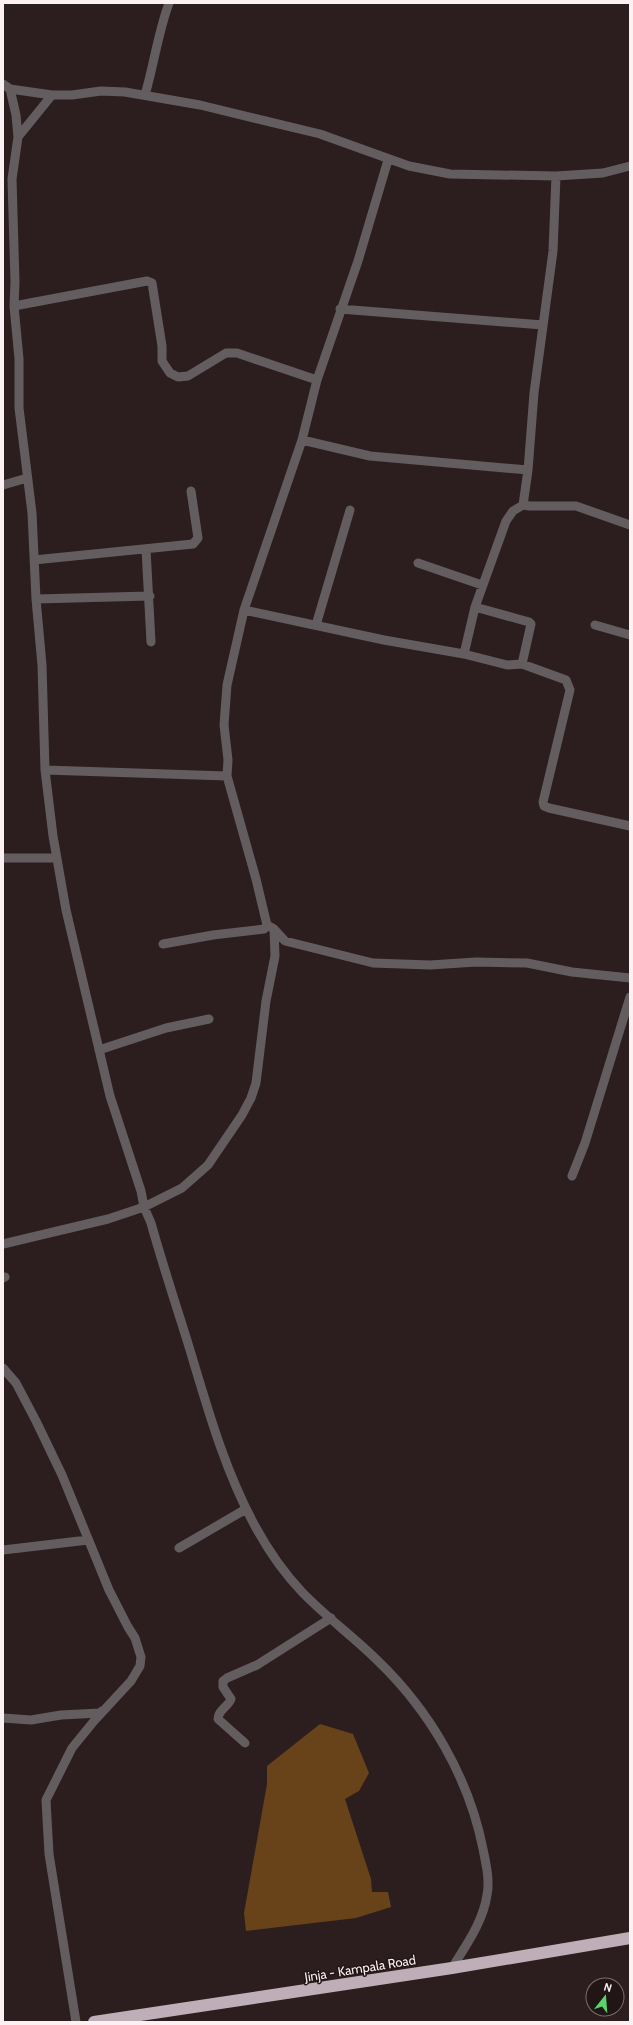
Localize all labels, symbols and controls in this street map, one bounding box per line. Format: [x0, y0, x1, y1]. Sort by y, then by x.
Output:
street label: Jinja - Kampala Road [302, 1951, 417, 1986]
north arrow [585, 1977, 625, 2017]
text: N [602, 1980, 614, 1995]

